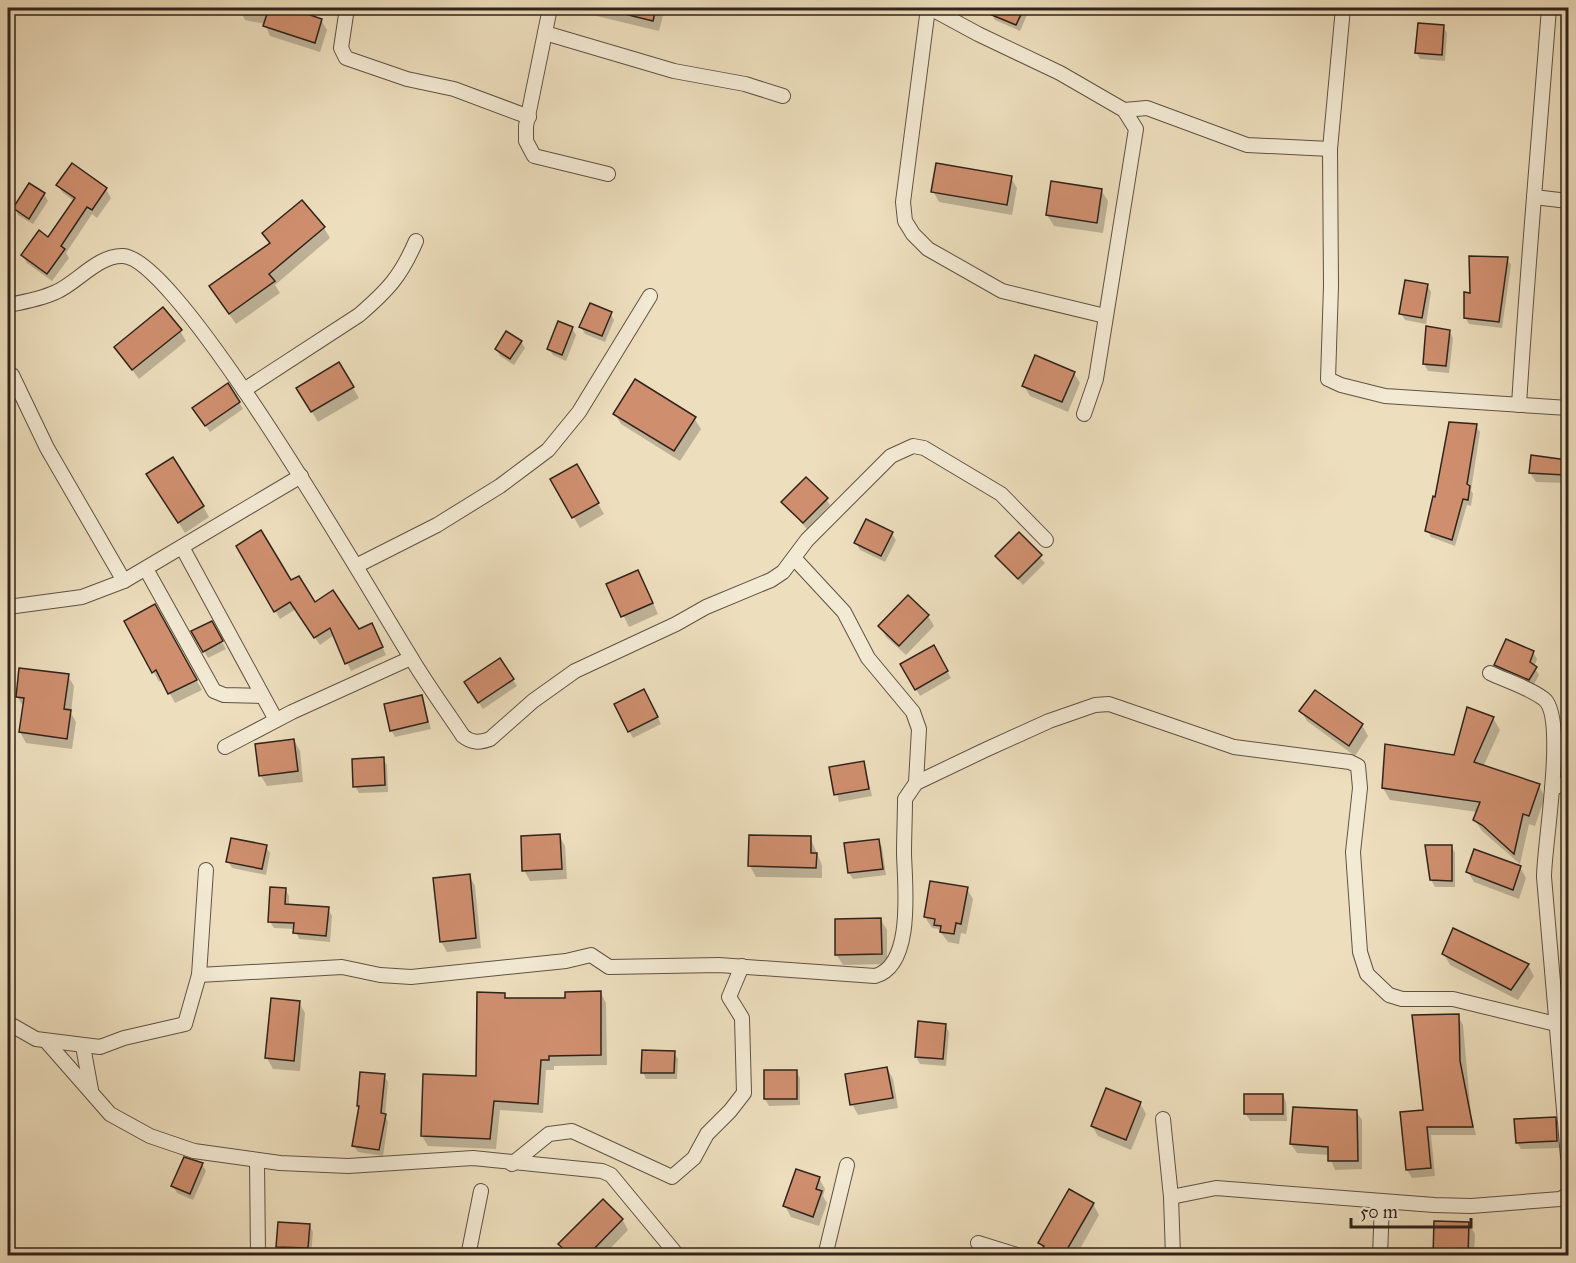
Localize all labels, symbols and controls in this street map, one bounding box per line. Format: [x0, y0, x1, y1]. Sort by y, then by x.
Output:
scale bar [1351, 1191, 1471, 1229]
text: 50 m [1360, 1201, 1398, 1223]

